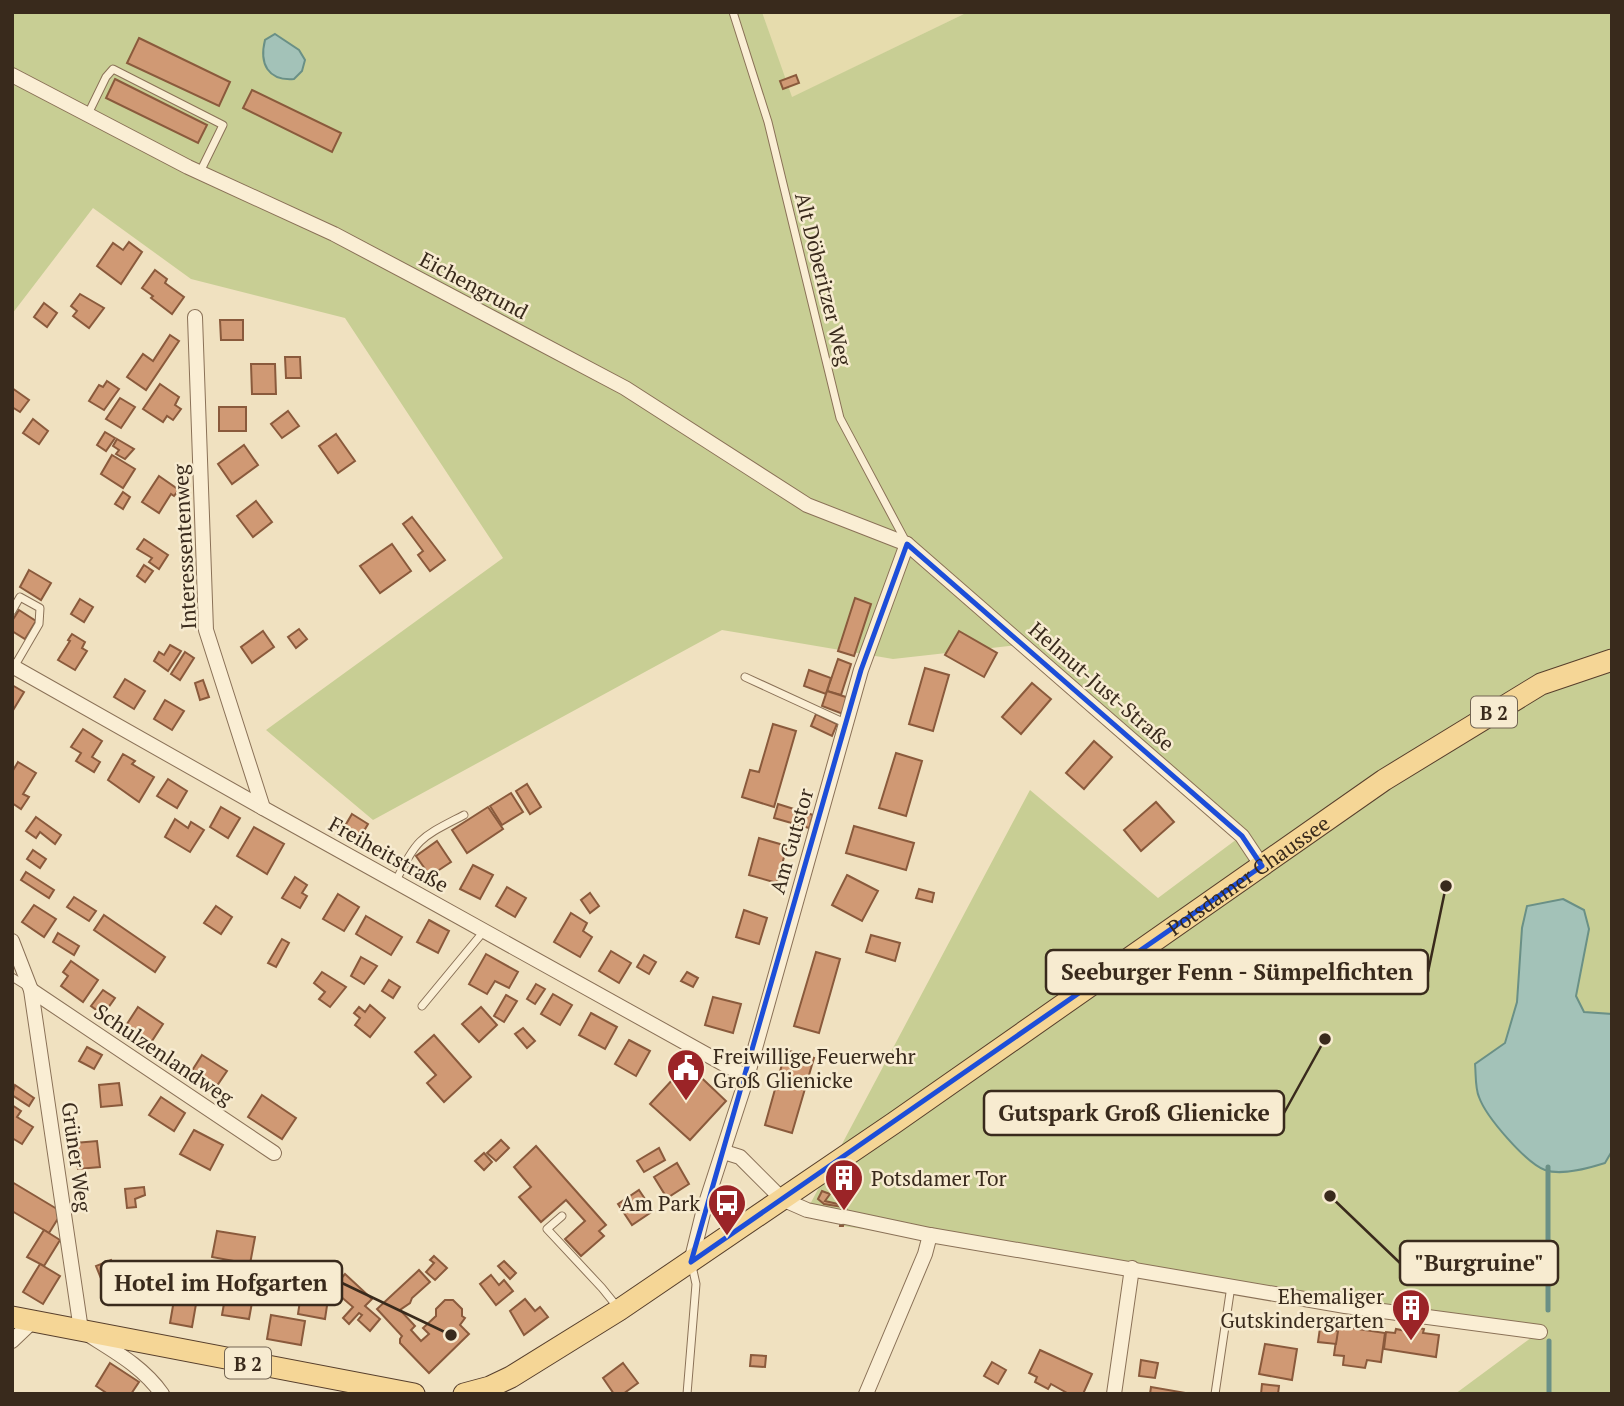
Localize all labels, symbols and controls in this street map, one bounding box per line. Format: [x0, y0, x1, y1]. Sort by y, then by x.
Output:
street label: Alt Döberitzer Weg [789, 189, 859, 370]
street label: Eichengrund [415, 245, 533, 325]
street label: Interessentenweg [166, 463, 202, 630]
street label: Helmut-Just-Straße [1023, 615, 1181, 757]
road number: B 2 [1471, 696, 1517, 727]
street label: Am Gutstor [763, 785, 819, 897]
street label: Potsdamer Chaussee [1161, 809, 1335, 942]
street label: Freiheitstraße [324, 810, 454, 898]
callout: Seeburger Fenn - Sümpelfichten [1046, 950, 1428, 994]
text: Seeburger Fenn - Sümpelfichten [1061, 956, 1413, 987]
street label: Schulzenlandweg [89, 997, 240, 1112]
place label: Freiwillige Feuerwehr Groß Glienicke [713, 1042, 916, 1094]
public building icon: Freiwillige Feuerwehr Groß Glienicke [665, 1047, 707, 1102]
callout: Gutspark Groß Glienicke [984, 1091, 1284, 1135]
text: Gutspark Groß Glienicke [998, 1097, 1270, 1128]
street label: Grüner Weg [55, 1100, 99, 1215]
building icon: Potsdamer Tor [823, 1157, 865, 1212]
place label: Potsdamer Tor [871, 1164, 1007, 1192]
bus stop icon: Am Park [706, 1182, 748, 1237]
place label: Am Park [620, 1189, 700, 1217]
callout: "Burgruine" [1400, 1241, 1558, 1285]
text: "Burgruine" [1414, 1247, 1544, 1278]
callout: Hotel im Hofgarten [101, 1261, 342, 1305]
text: Hotel im Hofgarten [114, 1267, 328, 1298]
place label: Ehemaliger Gutskindergarten [1220, 1282, 1385, 1334]
building icon: Ehemaliger Gutskindergarten [1390, 1287, 1432, 1342]
road number: B 2 [225, 1348, 271, 1378]

